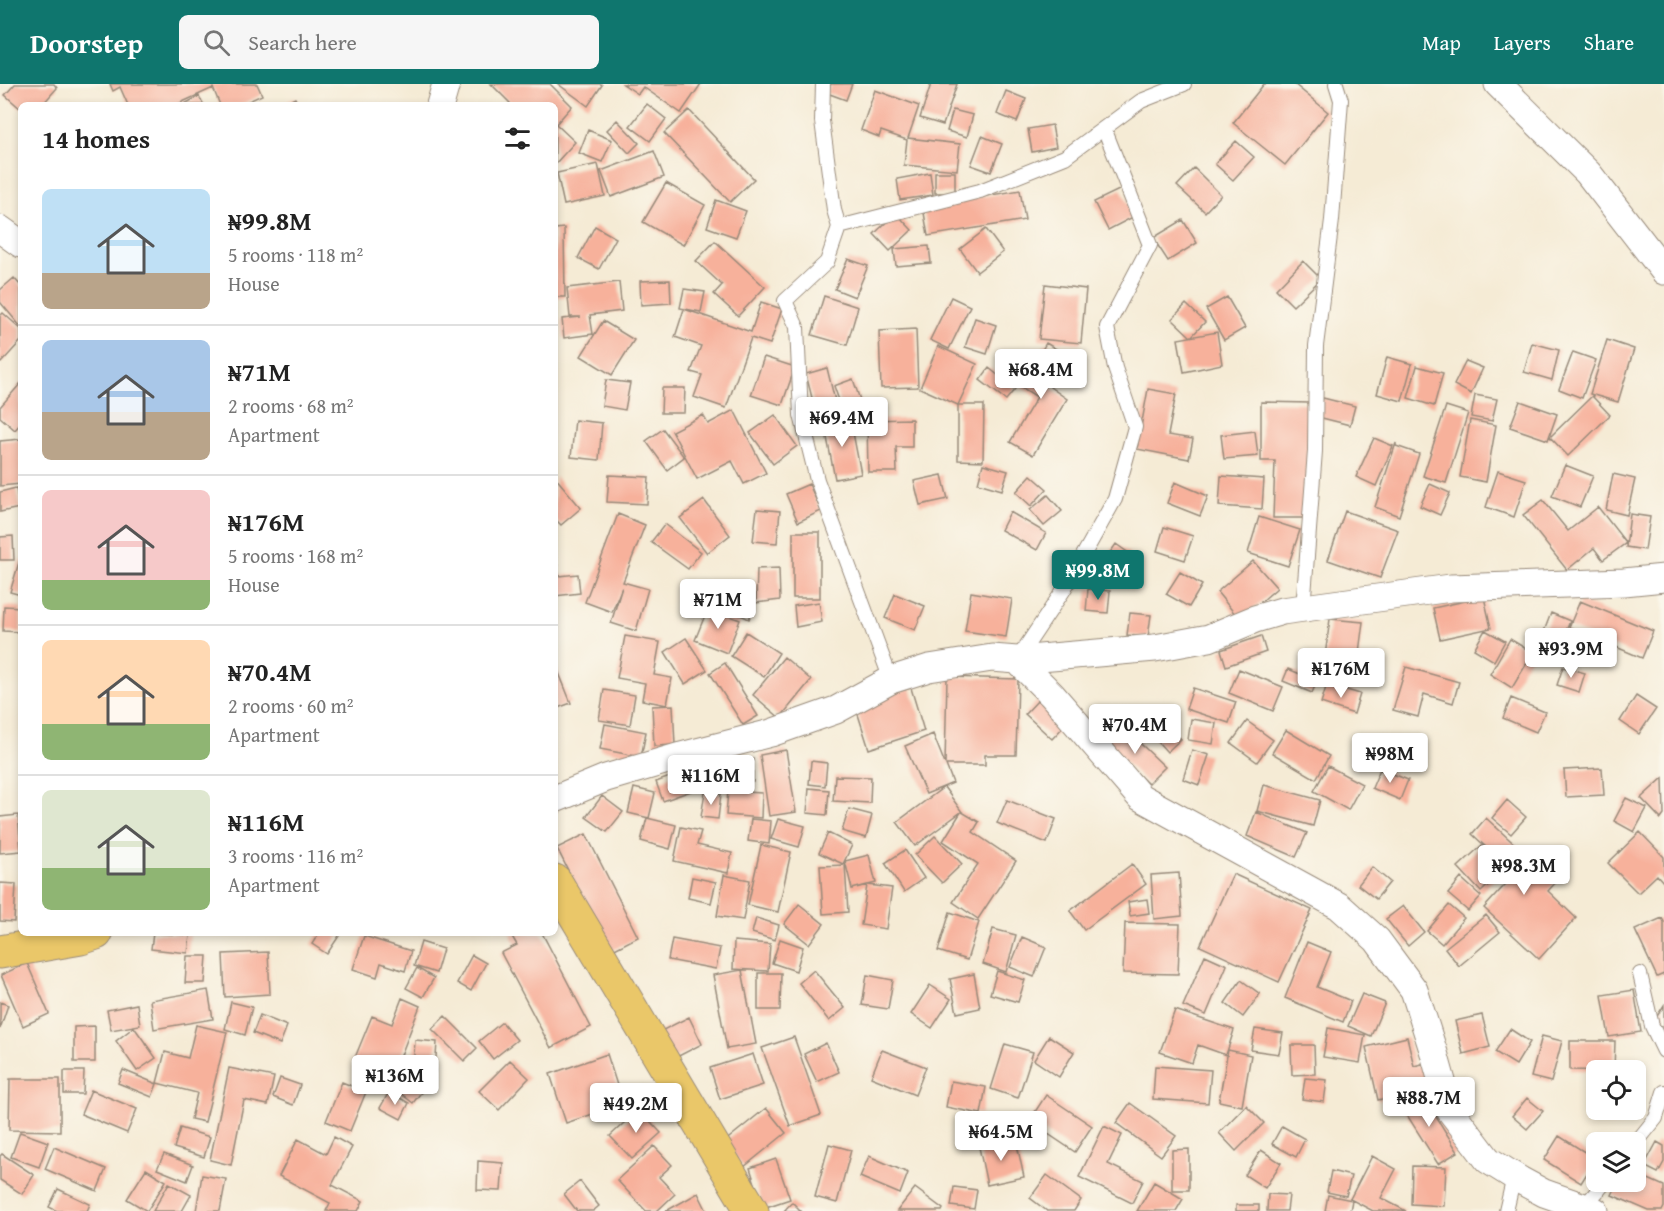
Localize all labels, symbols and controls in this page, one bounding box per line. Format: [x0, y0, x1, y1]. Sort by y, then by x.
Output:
search box [179, 15, 599, 69]
text: Doorstep [30, 22, 143, 63]
icon: search [200, 26, 233, 59]
text: Search here [248, 26, 357, 58]
text: Map [1422, 27, 1461, 58]
text: Layers [1494, 27, 1551, 58]
text: Share [1584, 27, 1634, 58]
text: 14 homes [42, 119, 150, 158]
icon: filters [501, 122, 534, 155]
text: ₦99.8M [228, 201, 312, 240]
icon: home [90, 213, 162, 285]
text: 5 rooms · 118 m² [228, 240, 363, 269]
text: House [228, 269, 280, 298]
pin: ₦68.4M [992, 349, 1090, 400]
text: ₦71M [228, 352, 291, 391]
text: ₦68.4M [1009, 354, 1073, 383]
icon: home [90, 364, 162, 436]
text: 2 rooms · 68 m² [228, 391, 354, 420]
pin: ₦69.4M [793, 397, 891, 448]
text: ₦69.4M [810, 402, 874, 431]
text: Apartment [228, 420, 320, 449]
text: ₦176M [228, 502, 304, 541]
icon: home [90, 514, 162, 586]
text: 5 rooms · 168 m² [228, 541, 363, 570]
pin: ₦99.8M [1049, 550, 1147, 601]
text: ₦99.8M [1066, 555, 1130, 584]
text: House [228, 570, 280, 599]
pin: ₦71M [682, 579, 754, 630]
text: ₦71M [694, 584, 742, 613]
pin: ₦93.9M [1522, 628, 1620, 679]
text: ₦93.9M [1539, 633, 1603, 662]
pin: ₦176M [1299, 648, 1383, 699]
text: ₦70.4M [228, 652, 312, 691]
text: ₦176M [1312, 653, 1370, 682]
icon: home [90, 664, 162, 736]
text: 2 rooms · 60 m² [228, 691, 354, 720]
pin: ₦70.4M [1086, 704, 1184, 755]
text: ₦70.4M [1103, 709, 1167, 738]
text: Apartment [228, 720, 320, 749]
pin: ₦98M [1354, 733, 1426, 784]
text: ₦98M [1366, 738, 1414, 767]
pin: ₦116M [669, 755, 753, 806]
text: ₦116M [682, 760, 740, 789]
text: ₦116M [228, 802, 304, 841]
icon: home [90, 814, 162, 886]
text: 3 rooms · 116 m² [228, 841, 363, 870]
pin: ₦98.3M [1475, 845, 1573, 896]
text: ₦98.3M [1492, 850, 1556, 879]
text: Apartment [228, 870, 320, 899]
pin: ₦136M [353, 1055, 437, 1106]
text: ₦136M [366, 1060, 424, 1089]
map controls [1586, 1060, 1646, 1192]
button: locate [1586, 1060, 1646, 1120]
pin: ₦88.7M [1380, 1077, 1478, 1128]
text: ₦88.7M [1397, 1082, 1461, 1111]
pin: ₦49.2M [587, 1083, 685, 1134]
text: ₦49.2M [604, 1088, 668, 1117]
pin: ₦64.5M [952, 1111, 1050, 1162]
text: ₦64.5M [969, 1116, 1033, 1145]
button: layers [1586, 1132, 1646, 1192]

